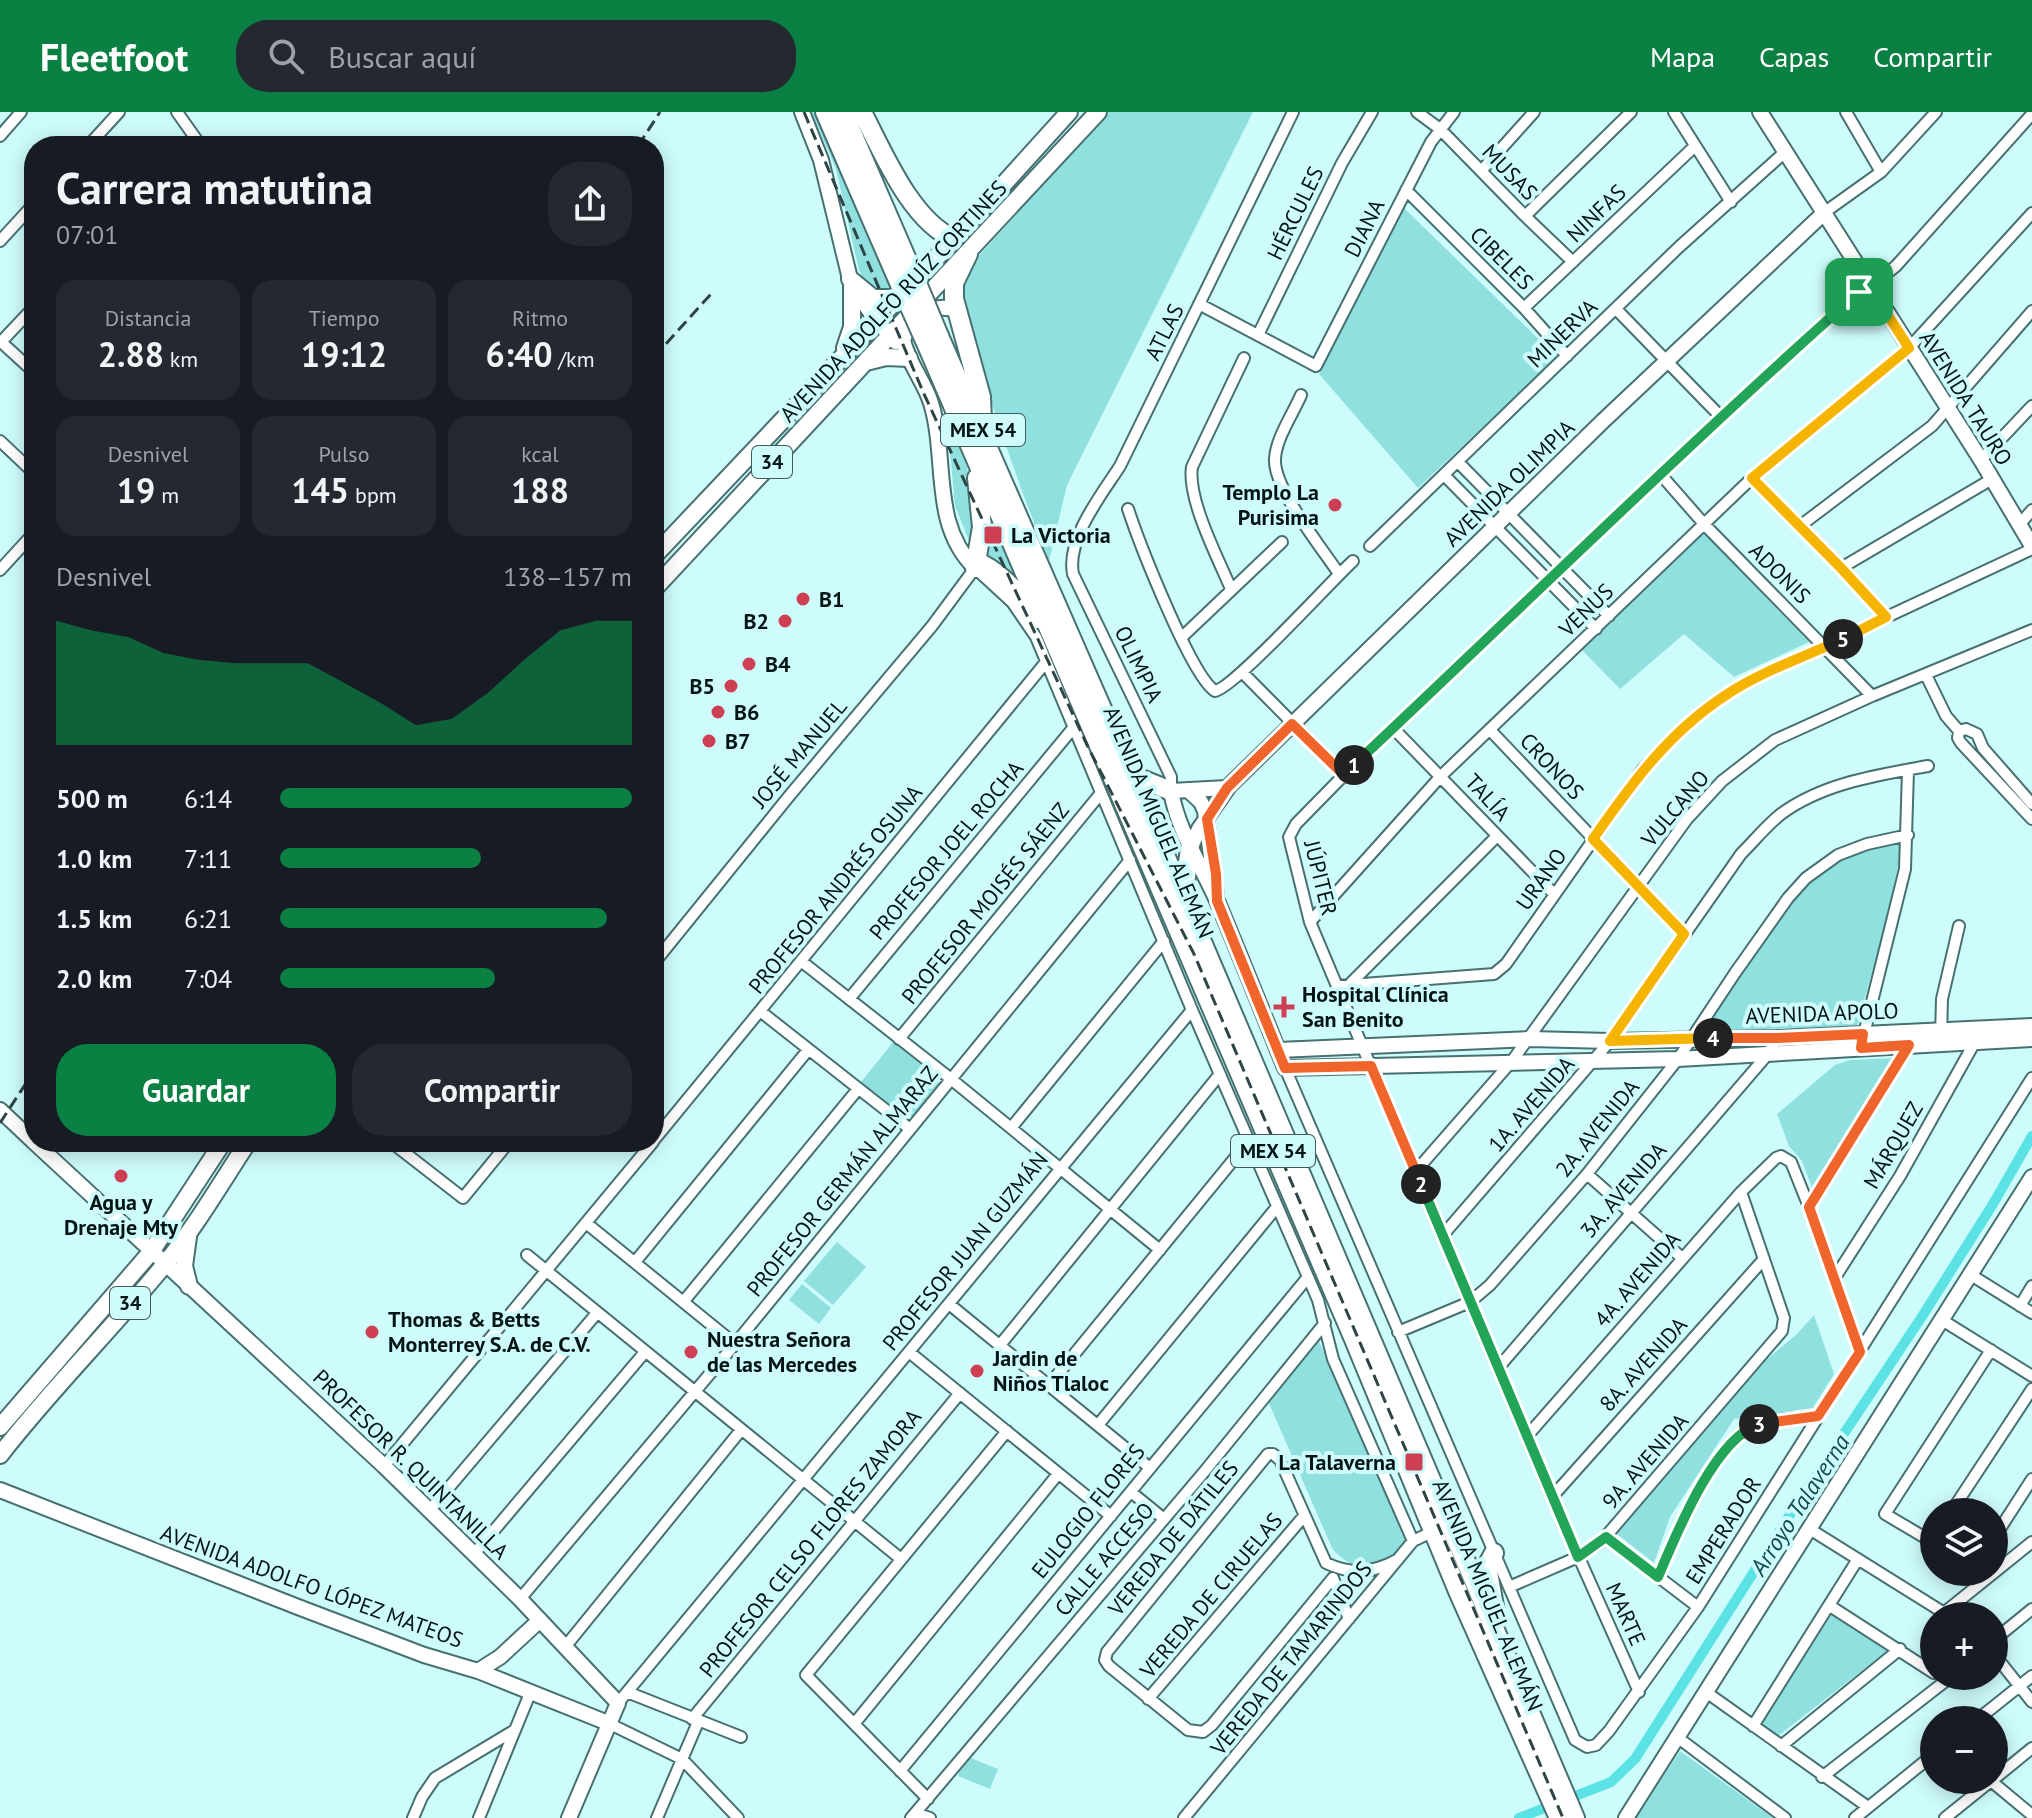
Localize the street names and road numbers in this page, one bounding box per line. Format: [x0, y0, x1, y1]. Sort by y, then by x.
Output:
street label: MUSAS [1476, 138, 1544, 206]
street label: HÉRCULES [1260, 162, 1330, 264]
street label: AVENIDA ADOLFO RUÍZ CORTINES [773, 174, 1013, 428]
street label: NINFAS [1560, 178, 1632, 248]
street label: DIANA [1338, 194, 1390, 262]
street label: CIBELES [1464, 220, 1540, 296]
street label: MINERVA [1521, 293, 1603, 373]
street label: ATLAS [1138, 299, 1190, 365]
street label: AVENIDA TAURO [1913, 325, 2019, 471]
street label: AVENIDA OLIMPIA [1438, 413, 1580, 552]
road number: MEX 54 [941, 414, 1025, 446]
road number: 34 [752, 446, 792, 478]
street label: ADONIS [1744, 537, 1816, 609]
street label: VENUS [1552, 577, 1619, 643]
street label: OLIMPIA [1108, 621, 1170, 707]
street label: JOSÉ MANUEL [745, 693, 853, 814]
street label: AVENIDA MIGUEL ALEMÁN [1097, 702, 1221, 942]
street label: CRONOS [1514, 727, 1590, 805]
street label: PROFESOR JOEL ROCHA [863, 755, 1029, 945]
street label: VULCANO [1634, 764, 1715, 853]
street label: TALÍA [1459, 768, 1517, 826]
street label: PROFESOR ANDRÉS OSUNA [742, 779, 928, 999]
street label: PROFESOR MOISÉS SÁENZ [895, 797, 1075, 1009]
street label: JÚPITER [1298, 837, 1344, 919]
street label: URANO [1510, 842, 1572, 916]
street label: AVENIDA APOLO [1745, 996, 1899, 1030]
street label: 1A. AVENIDA [1482, 1050, 1580, 1158]
street label: PROFESOR GERMÁN ALMARAZ [740, 1060, 944, 1302]
street label: 2A. AVENIDA [1549, 1073, 1645, 1183]
street label: MÁRQUEZ [1857, 1097, 1929, 1193]
road number: MEX 54 [1231, 1135, 1315, 1167]
street label: 3A. AVENIDA [1574, 1136, 1672, 1244]
street label: PROFESOR JUAN GUZMÁN [876, 1146, 1054, 1356]
street label: 4A. AVENIDA [1588, 1225, 1686, 1333]
road number: 34 [110, 1287, 150, 1319]
street label: 8A. AVENIDA [1593, 1311, 1693, 1417]
street label: PROFESOR R. QUINTANILLA [307, 1363, 515, 1565]
street label: PROFESOR CELSO FLORES ZAMORA [693, 1403, 927, 1683]
street label: 9A. AVENIDA [1596, 1407, 1694, 1515]
street label: EULOGIO FLORES [1025, 1438, 1151, 1584]
street label: VEREDA DE DÁTILES [1101, 1455, 1244, 1622]
street label: EMPERADOR [1679, 1471, 1767, 1589]
street label: AVENIDA MIGUEL ALEMÁN [1426, 1475, 1550, 1715]
street label: CALLE ACCESO [1048, 1496, 1160, 1622]
street label: VEREDA DE CIRUELAS [1133, 1507, 1288, 1684]
street label: AVENIDA ADOLFO LÓPEZ MATEOS [157, 1518, 467, 1654]
street label: VEREDA DE TAMARINDOS [1203, 1555, 1378, 1761]
street label: MARTE [1600, 1578, 1652, 1650]

